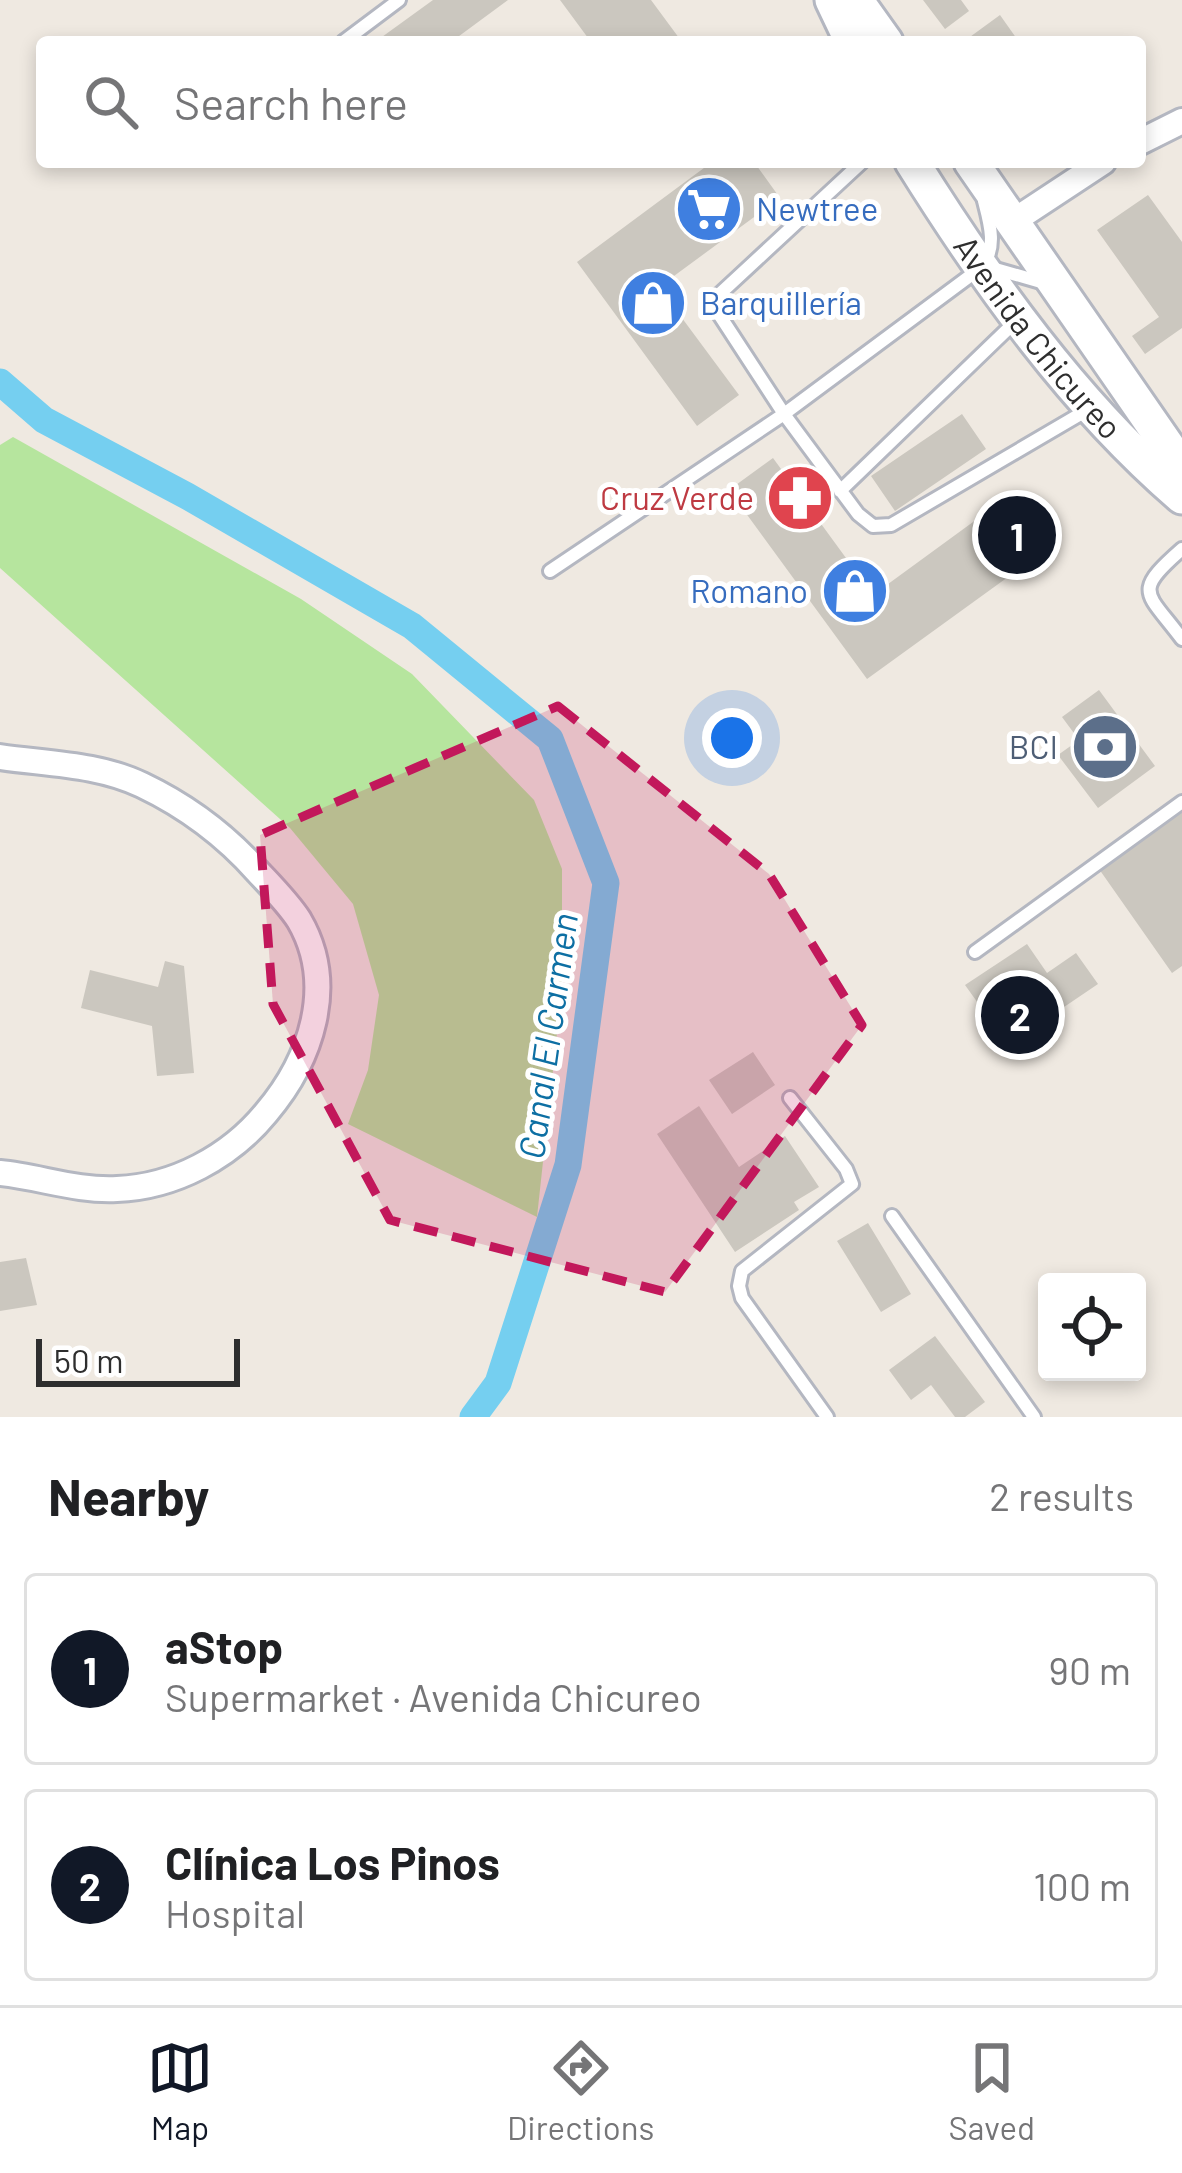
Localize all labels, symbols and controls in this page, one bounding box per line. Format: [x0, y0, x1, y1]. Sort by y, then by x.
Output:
search box [36, 36, 1146, 168]
icon: search [78, 69, 144, 135]
text: Search here [174, 75, 408, 129]
supermarket icon: Newtree [674, 174, 744, 244]
place label: Newtree [756, 188, 878, 228]
street label: Avenida Chicureo [946, 227, 1131, 447]
shop icon: Barquillería [618, 268, 688, 338]
place label: Barquillería [700, 282, 862, 322]
pharmacy icon: Cruz Verde [765, 463, 835, 533]
place label: Cruz Verde [600, 477, 754, 517]
pin: 1 [978, 490, 1056, 580]
shop icon: Romano [820, 556, 890, 626]
place label: Romano [690, 570, 808, 610]
your location [702, 708, 762, 768]
bank icon: BCI [1070, 712, 1140, 782]
place label: BCI [1009, 726, 1058, 766]
water label: Canal El Carmen [508, 910, 585, 1161]
pin: 2 [981, 970, 1059, 1060]
map controls [1038, 1273, 1146, 1381]
button: locate [1038, 1273, 1146, 1381]
scale bar [36, 1333, 240, 1386]
text: 50 m [54, 1340, 124, 1380]
text: Nearby [48, 1465, 209, 1526]
text: 2 results [989, 1472, 1134, 1519]
text: aStop [165, 1619, 283, 1673]
text: 1 [83, 1646, 97, 1693]
text: 90 m [1049, 1646, 1131, 1693]
text: Supermarket · Avenida Chicureo [165, 1673, 702, 1720]
text: Clínica Los Pinos [165, 1835, 500, 1889]
text: 2 [79, 1862, 101, 1909]
text: 100 m [1033, 1862, 1131, 1909]
text: Hospital [165, 1889, 305, 1936]
tab: Map [147, 2035, 213, 2147]
tab: Directions [507, 2035, 654, 2147]
tab: Saved [948, 2035, 1035, 2147]

